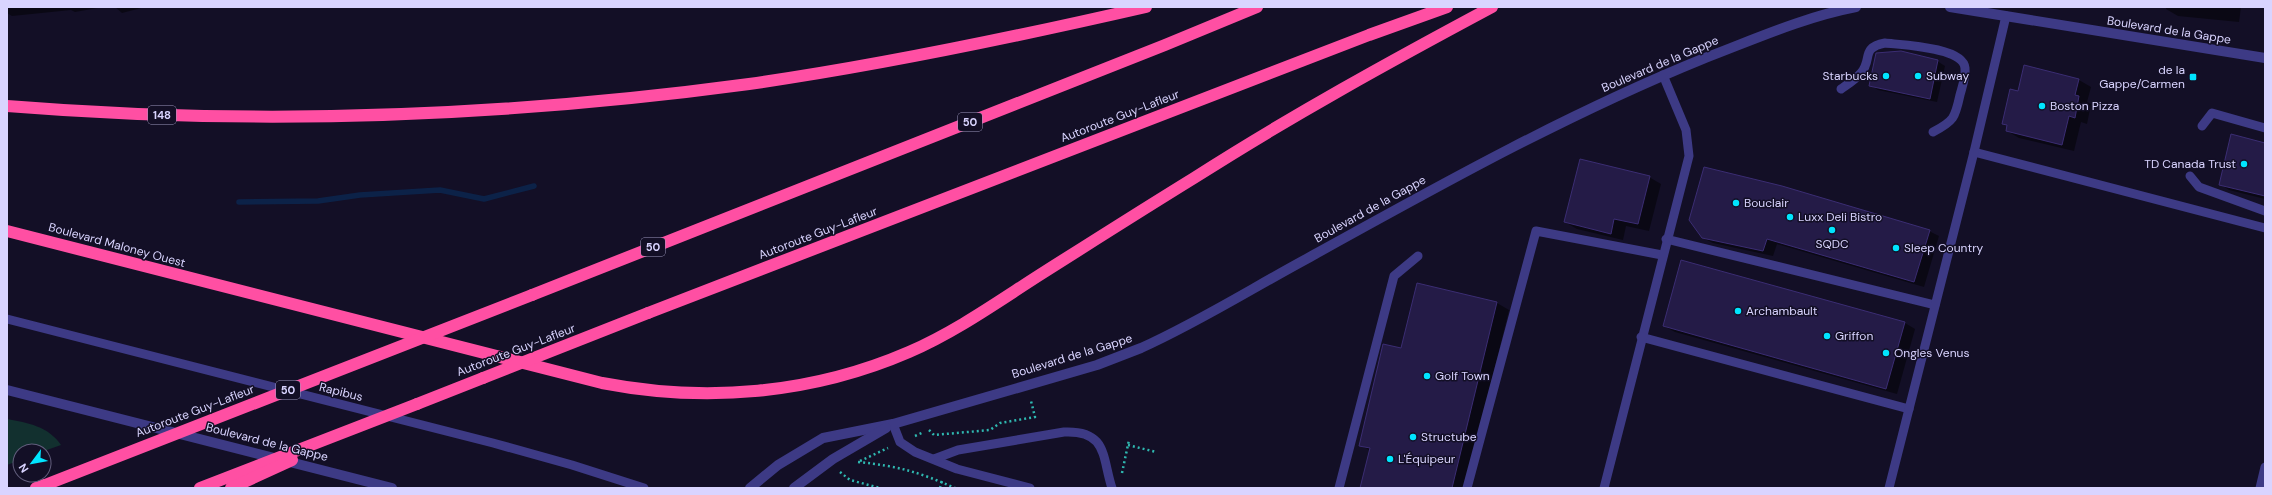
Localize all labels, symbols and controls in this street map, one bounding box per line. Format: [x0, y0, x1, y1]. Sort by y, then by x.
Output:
street label: Boulevard de la Gappe [2106, 12, 2232, 48]
street label: Boulevard de la Gappe [1599, 32, 1721, 96]
place label: de la Gappe/Carmen [2099, 62, 2185, 92]
place label: Starbucks [1822, 68, 1878, 84]
place label: Subway [1926, 68, 1969, 84]
marker: Starbucks [1881, 71, 1891, 81]
marker: Subway [1913, 71, 1923, 81]
marker: de la Gappe/Carmen [2188, 72, 2198, 82]
street label: Autoroute Guy-Lafleur [1058, 86, 1182, 146]
place label: Boston Pizza [2050, 98, 2119, 114]
marker: Boston Pizza [2037, 101, 2047, 111]
road number: 148 [148, 106, 176, 124]
road number: 50 [958, 113, 982, 131]
place label: TD Canada Trust [2144, 156, 2236, 172]
marker: TD Canada Trust [2239, 159, 2249, 169]
street label: Boulevard de la Gappe [1311, 172, 1429, 246]
place label: Bouclair [1744, 195, 1789, 211]
marker: Bouclair [1731, 198, 1741, 208]
street label: Autoroute Guy-Lafleur [756, 203, 880, 263]
place label: Luxx Deli Bistro [1798, 209, 1882, 225]
marker: Luxx Deli Bistro [1785, 212, 1795, 222]
street label: Boulevard Maloney Ouest [47, 219, 188, 271]
marker: SQDC [1827, 225, 1837, 235]
place label: SQDC [1815, 236, 1849, 252]
road number: 50 [641, 238, 665, 256]
place label: Sleep Country [1904, 240, 1984, 256]
marker: Sleep Country [1891, 243, 1901, 253]
place label: Archambault [1746, 303, 1818, 319]
marker: Archambault [1733, 306, 1743, 316]
street label: Autoroute Guy-Lafleur [454, 320, 578, 380]
place label: Griffon [1835, 328, 1873, 344]
street label: Boulevard de la Gappe [1010, 330, 1134, 382]
marker: Griffon [1822, 331, 1832, 341]
place label: Ongles Venus [1894, 345, 1969, 361]
marker: Ongles Venus [1881, 348, 1891, 358]
place label: Golf Town [1435, 368, 1490, 384]
marker: Golf Town [1422, 371, 1432, 381]
street label: Rapibus [318, 379, 364, 405]
street label: Autoroute Guy-Lafleur [133, 381, 257, 441]
road number: 50 [276, 381, 300, 399]
street label: Boulevard de la Gappe [204, 419, 330, 465]
place label: Structube [1421, 429, 1477, 445]
marker: Structube [1408, 432, 1418, 442]
north arrow [12, 443, 52, 483]
place label: L'Équipeur [1398, 451, 1456, 467]
marker: L'Équipeur [1385, 454, 1395, 464]
text: N [15, 461, 32, 475]

